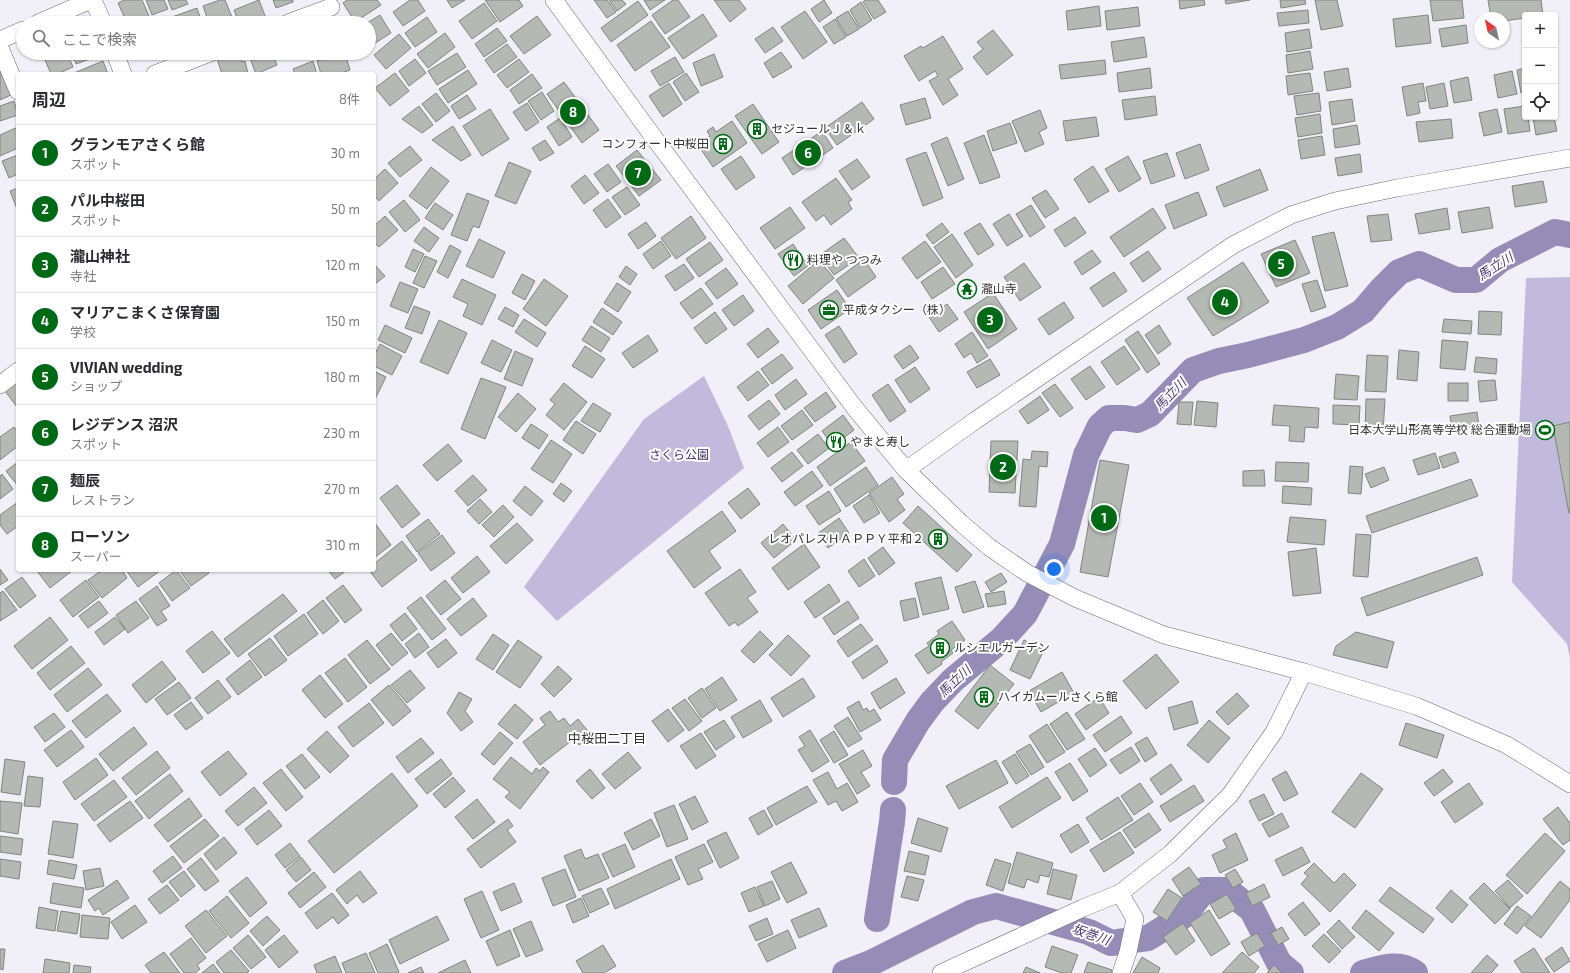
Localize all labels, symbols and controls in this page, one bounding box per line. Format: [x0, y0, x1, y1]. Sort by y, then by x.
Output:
north arrow [1474, 12, 1510, 48]
map controls [1522, 12, 1558, 120]
button: + [1522, 12, 1558, 48]
search box [16, 16, 376, 60]
icon: search [30, 27, 52, 49]
text: ここで検索 [62, 30, 137, 48]
button: − [1522, 48, 1558, 84]
button: locate [1522, 84, 1558, 120]
text: 周辺 [32, 89, 66, 109]
text: 8件 [339, 91, 360, 107]
pin: 8 [560, 97, 586, 127]
building icon: セジュールＪ＆ｋ [746, 118, 768, 140]
place label: セジュールＪ＆ｋ [771, 121, 866, 135]
building icon: コンフォート中桜田 [712, 133, 734, 155]
text: グランモアさくら館 [70, 135, 205, 153]
place label: コンフォート中桜田 [601, 136, 709, 150]
pin: 6 [795, 138, 821, 168]
text: 1 [42, 145, 48, 161]
text: 30 m [331, 145, 360, 161]
text: スポット [70, 156, 122, 172]
pin: 7 [625, 158, 651, 188]
text: パル中桜田 [70, 191, 145, 209]
text: 2 [41, 201, 49, 217]
text: 50 m [331, 201, 360, 217]
text: スポット [70, 212, 122, 228]
text: 瀧山神社 [70, 247, 130, 265]
water label: 馬立川 [1474, 248, 1517, 283]
restaurant icon: 料理や つつみ [782, 249, 804, 271]
pin: 5 [1268, 249, 1294, 279]
place label: 料理や つつみ [807, 252, 882, 266]
text: 3 [41, 257, 49, 273]
text: 120 m [325, 257, 360, 273]
text: 寺社 [70, 268, 96, 284]
temple icon: 瀧山寺 [956, 278, 978, 300]
place label: 瀧山寺 [981, 281, 1017, 295]
pin: 4 [1212, 287, 1238, 317]
office icon: 平成タクシー（株） [818, 299, 840, 321]
place label: 平成タクシー（株） [843, 302, 951, 316]
text: マリアこまくさ保育園 [70, 303, 220, 321]
pin: 3 [977, 305, 1003, 335]
text: 4 [41, 313, 49, 329]
text: 150 m [326, 313, 360, 329]
text: 学校 [70, 324, 96, 340]
text: VIVIAN wedding [70, 358, 182, 376]
text: 5 [41, 369, 49, 385]
text: 180 m [325, 369, 360, 385]
water label: 馬立川 [1151, 373, 1191, 414]
text: ショップ [70, 378, 122, 394]
text: レジデンス 沼沢 [70, 415, 178, 433]
sports icon: 日本大学山形高等学校 総合運動場 [1534, 419, 1556, 441]
place label: 日本大学山形高等学校 総合運動場 [1348, 422, 1531, 436]
text: 6 [41, 425, 49, 441]
text: 230 m [323, 425, 360, 441]
restaurant icon: やまと寿し [825, 431, 847, 453]
place label: やまと寿し [850, 434, 910, 448]
text: スポット [70, 436, 122, 452]
park label: さくら公園 [649, 447, 709, 461]
pin: 2 [990, 452, 1016, 482]
text: 麺辰 [70, 471, 100, 489]
text: 7 [42, 481, 48, 497]
text: 270 m [324, 481, 360, 497]
text: レストラン [70, 492, 135, 508]
pin: 1 [1091, 503, 1117, 533]
text: ローソン [70, 527, 130, 545]
building icon: レオパレスＨＡＰＰＹ平和２ [927, 528, 949, 550]
place label: レオパレスＨＡＰＰＹ平和２ [768, 531, 924, 545]
text: 8 [41, 537, 49, 553]
text: 310 m [325, 537, 360, 553]
text: スーパー [70, 548, 122, 564]
your location [1044, 559, 1064, 579]
building icon: ルシエルガーデン [929, 637, 951, 659]
place label: ルシエルガーデン [954, 640, 1050, 654]
water label: 馬立川 [934, 660, 975, 700]
building icon: ハイカムールさくら館 [973, 686, 995, 708]
place label: ハイカムールさくら館 [998, 689, 1118, 703]
district label: 中桜田二丁目 [568, 730, 646, 746]
water label: 坂巻川 [1070, 920, 1114, 949]

